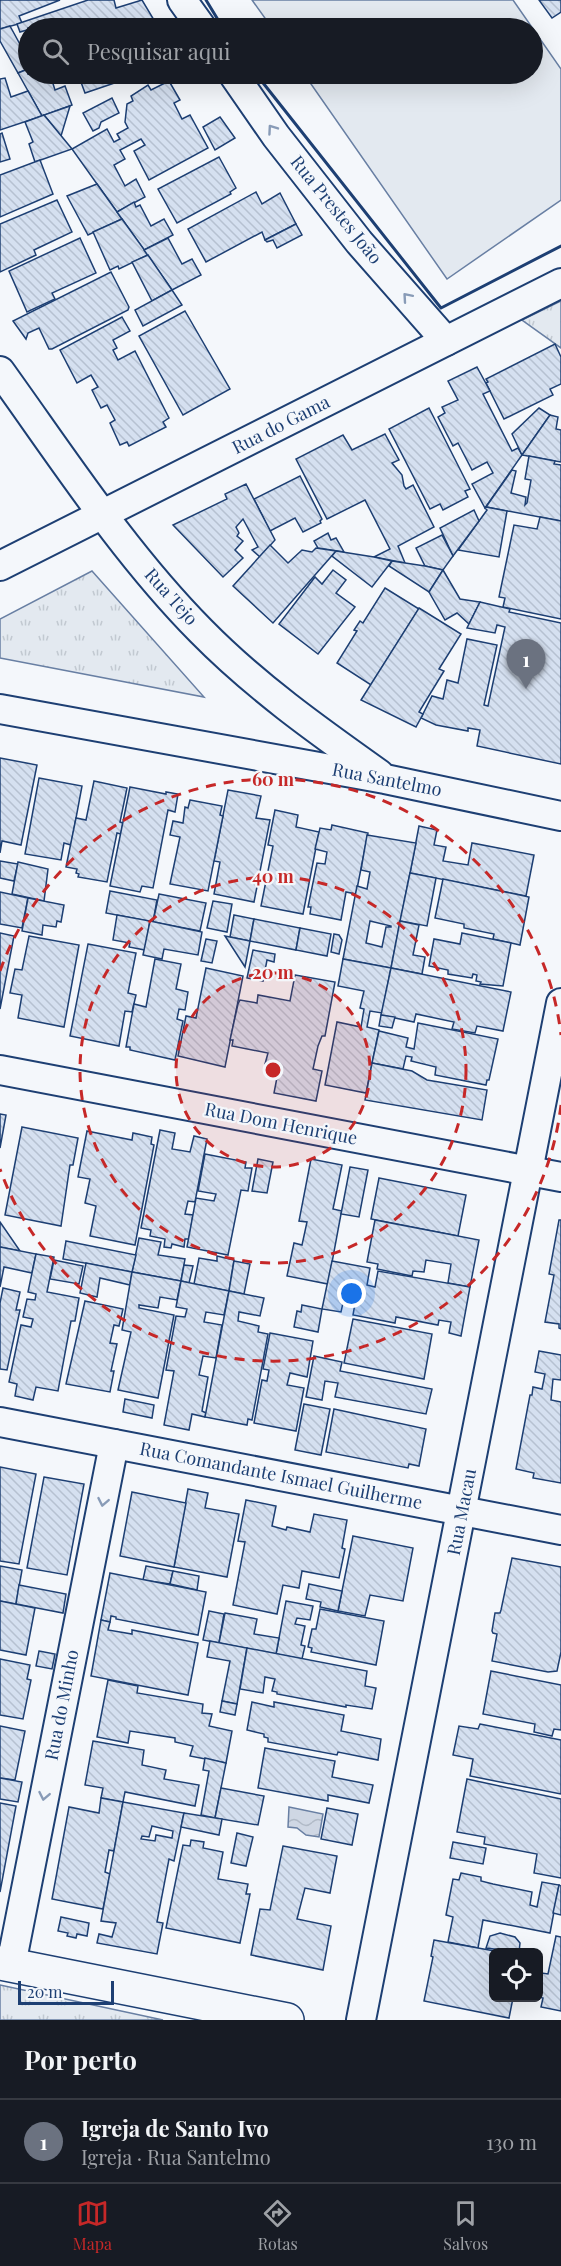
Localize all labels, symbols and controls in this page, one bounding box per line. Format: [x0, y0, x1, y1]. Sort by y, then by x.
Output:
search box [18, 18, 543, 84]
icon: search [39, 35, 72, 68]
text: Pesquisar aqui [87, 36, 230, 66]
one-way arrow [268, 125, 279, 136]
street label: Rua Prestes João [286, 150, 388, 269]
one-way arrow [404, 293, 415, 304]
street label: Rua do Gama [228, 389, 334, 459]
street label: Rua Tejo [140, 563, 204, 630]
pin: 1 [506, 640, 546, 689]
street label: Rua Santelmo [330, 757, 444, 801]
text: 60 m [252, 767, 295, 791]
text: 40 m [252, 864, 295, 888]
text: 20 m [252, 960, 294, 984]
centre of rings [263, 1060, 283, 1080]
street label: Rua Dom Henrique [203, 1096, 359, 1150]
your location [337, 1279, 366, 1308]
street label: Rua Comandante Ismael Guilherme [138, 1436, 425, 1514]
street label: Rua Macau [441, 1466, 481, 1557]
one-way arrow [97, 1496, 110, 1506]
street label: Rua do Minho [39, 1647, 84, 1762]
one-way arrow [38, 1791, 51, 1801]
map controls [489, 1948, 543, 2002]
button: locate [489, 1948, 543, 2002]
scale bar [18, 1978, 114, 2006]
text: 20 m [27, 1981, 62, 2002]
text: Por perto [24, 2042, 137, 2077]
text: Igreja de Santo Ivo [81, 2113, 269, 2143]
text: 1 [40, 2128, 47, 2155]
text: 130 m [486, 2128, 537, 2155]
text: Igreja · Rua Santelmo [81, 2143, 271, 2170]
tab: Mapa [73, 2197, 112, 2254]
tab: Rotas [258, 2197, 298, 2254]
tab: Salvos [443, 2197, 488, 2254]

